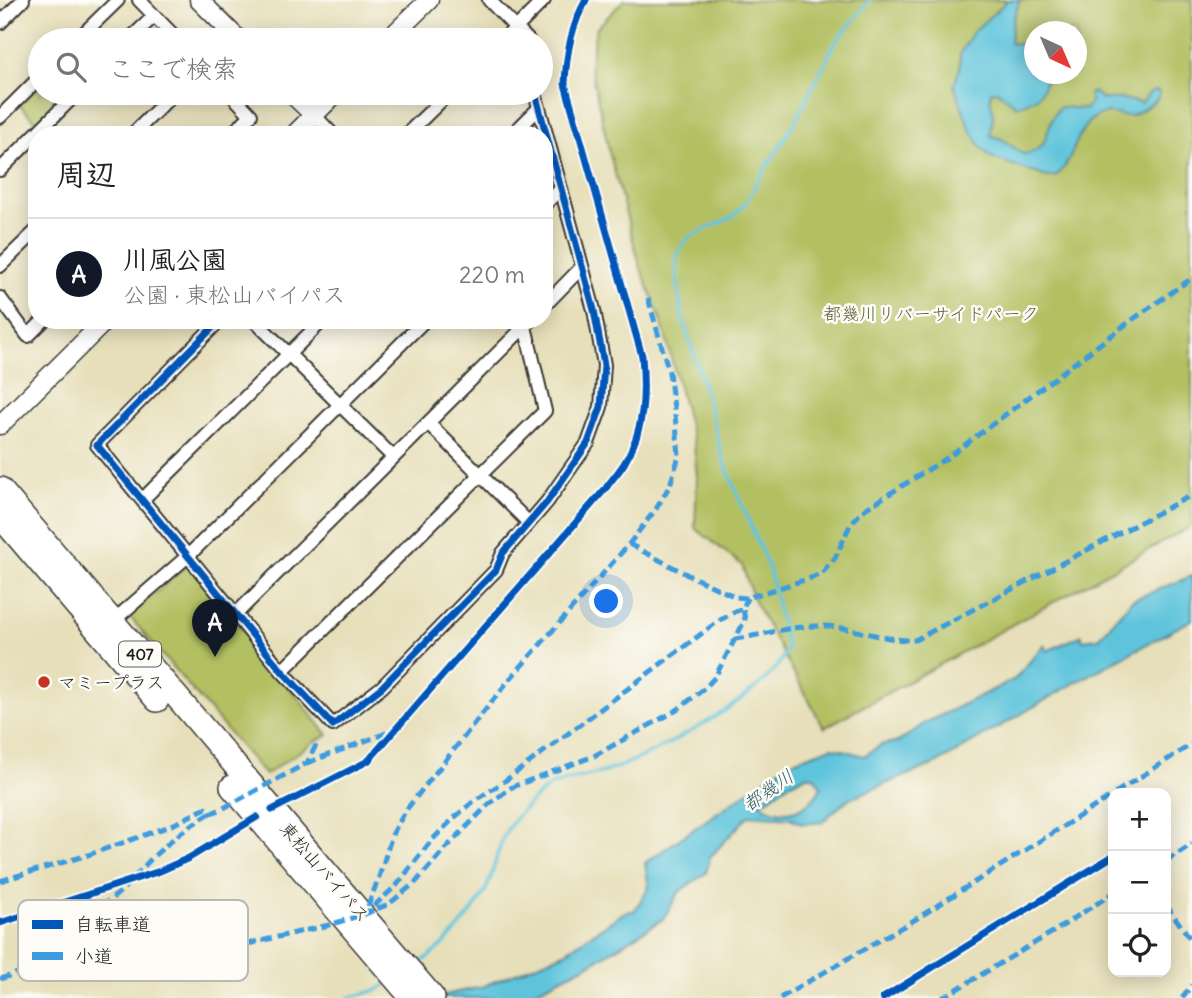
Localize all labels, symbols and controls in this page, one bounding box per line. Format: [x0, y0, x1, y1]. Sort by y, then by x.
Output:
north arrow [1024, 21, 1087, 84]
search box [28, 28, 553, 105]
icon: search [52, 48, 90, 86]
text: ここで検索 [108, 52, 238, 85]
text: 周辺 [56, 155, 116, 193]
text: 川風公園 [123, 243, 227, 276]
text: A [72, 260, 86, 289]
text: 220 m [459, 260, 525, 289]
text: 公園 · 東松山バイパス [123, 280, 346, 309]
park label: 都幾川リバーサイドパーク [823, 302, 1039, 325]
your location [589, 584, 623, 618]
pin: A [192, 599, 238, 657]
road number: 407 [119, 642, 161, 666]
place label: マミープラス [58, 671, 164, 694]
marker: マミープラス [36, 674, 52, 690]
water label: 都幾川 [738, 764, 798, 816]
map controls [1108, 788, 1171, 977]
button: + [1108, 788, 1171, 851]
street label: 東松山バイパス [275, 817, 375, 927]
button: − [1108, 851, 1171, 914]
legend [18, 900, 248, 981]
text: 自転車道 [75, 912, 151, 936]
button: locate [1108, 914, 1171, 977]
text: 小道 [75, 944, 113, 968]

